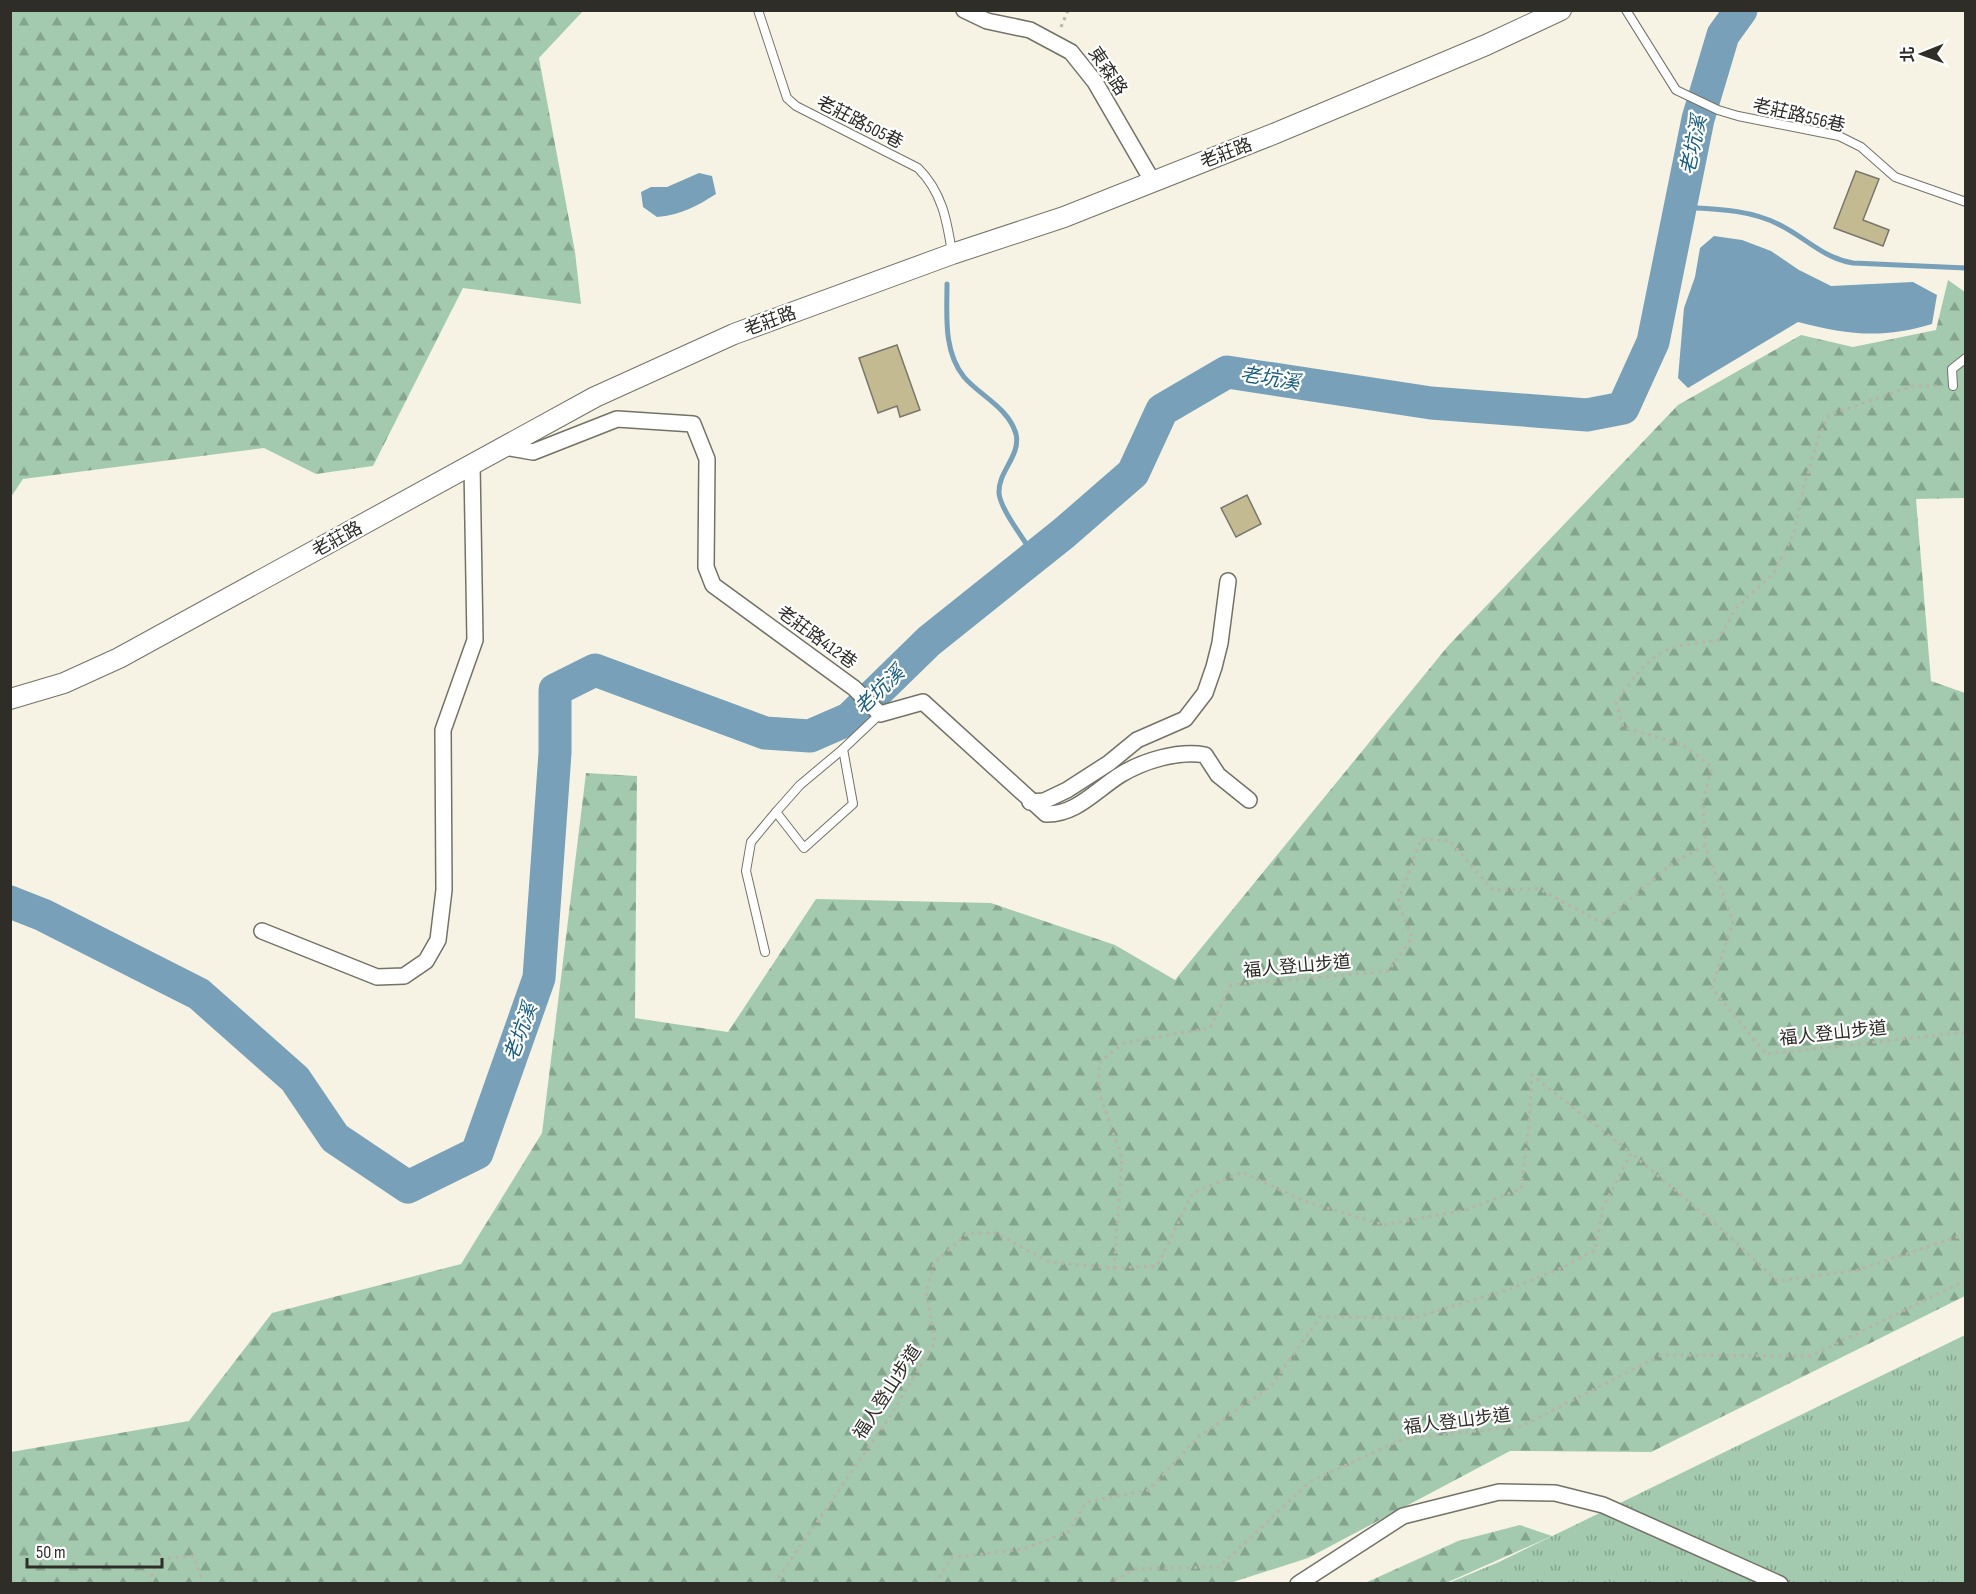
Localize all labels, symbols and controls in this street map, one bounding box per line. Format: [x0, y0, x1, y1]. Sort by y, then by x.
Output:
north arrow [1892, 24, 1952, 84]
street label: 東森路 [1084, 43, 1131, 100]
text: 北 [1899, 46, 1918, 62]
street label: 老莊路505巷 [813, 92, 907, 153]
street label: 老莊路556巷 [1751, 95, 1847, 136]
water label: 老坑溪 [1676, 110, 1713, 177]
street label: 老莊路 [1197, 134, 1255, 173]
street label: 老莊路 [741, 302, 799, 341]
water label: 老坑溪 [1238, 362, 1304, 396]
street label: 老莊路 [309, 517, 366, 562]
street label: 老莊路412巷 [773, 601, 861, 673]
water label: 老坑溪 [850, 659, 912, 720]
street label: 福人登山步道 [1242, 951, 1352, 982]
water label: 老坑溪 [499, 997, 544, 1065]
street label: 福人登山步道 [1778, 1017, 1888, 1050]
street label: 福人登山步道 [849, 1341, 926, 1443]
street label: 福人登山步道 [1402, 1404, 1512, 1438]
scale bar [27, 1531, 162, 1569]
text: 50 m [36, 1542, 66, 1563]

